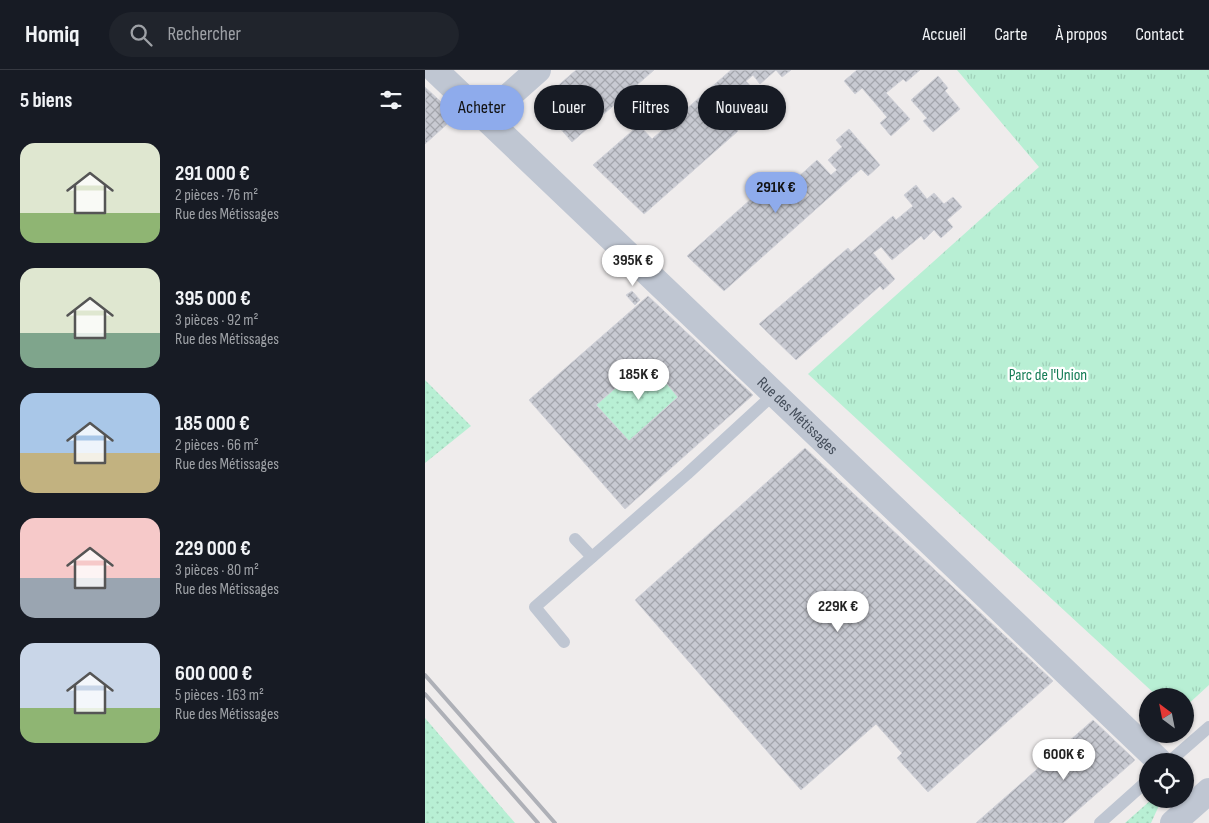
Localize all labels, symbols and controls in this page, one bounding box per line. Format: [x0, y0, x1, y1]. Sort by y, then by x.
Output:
search box [109, 12, 459, 57]
text: Homiq [25, 20, 79, 49]
icon: search [127, 21, 155, 49]
text: Rechercher [167, 23, 241, 46]
text: Accueil [922, 24, 966, 45]
text: Carte [994, 24, 1027, 45]
text: À propos [1055, 24, 1107, 45]
text: Contact [1135, 24, 1184, 45]
chip: Acheter [440, 85, 524, 130]
chip: Louer [534, 85, 604, 130]
chip: Filtres [614, 85, 688, 130]
chip: Nouveau [698, 85, 786, 130]
icon: filters [377, 86, 405, 114]
text: 5 biens [20, 88, 72, 113]
text: 291 000 € [175, 161, 250, 186]
icon: home [60, 163, 120, 223]
pin: 291K € [735, 172, 817, 214]
text: 291K € [756, 178, 796, 197]
text: 2 pièces · 76 m² [175, 186, 258, 205]
text: Rue des Métissages [175, 205, 279, 224]
pin: 395K € [592, 244, 674, 287]
text: 395K € [613, 251, 653, 270]
text: 395 000 € [175, 286, 251, 311]
icon: home [60, 288, 120, 348]
text: 3 pièces · 92 m² [175, 311, 259, 330]
text: Rue des Métissages [175, 330, 279, 349]
pin: 185K € [598, 358, 680, 401]
text: 185K € [619, 365, 659, 384]
park label: Parc de l'Union [1009, 366, 1087, 385]
street label: Rue des Métissages [753, 373, 842, 459]
text: 185 000 € [175, 411, 250, 436]
icon: home [60, 413, 120, 473]
text: 2 pièces · 66 m² [175, 436, 259, 455]
text: Rue des Métissages [175, 455, 279, 474]
text: 229 000 € [175, 536, 251, 561]
icon: home [60, 538, 120, 598]
text: 3 pièces · 80 m² [175, 561, 259, 580]
text: Rue des Métissages [175, 580, 279, 599]
pin: 229K € [797, 590, 879, 633]
text: 229K € [818, 597, 858, 616]
text: 600 000 € [175, 661, 252, 686]
icon: home [60, 663, 120, 723]
text: 5 pièces · 163 m² [175, 686, 264, 705]
north arrow [1139, 688, 1194, 742]
map controls [1139, 688, 1194, 808]
text: Rue des Métissages [175, 705, 279, 724]
pin: 600K € [1023, 738, 1105, 781]
text: 600K € [1043, 745, 1085, 764]
button: locate [1139, 753, 1194, 808]

